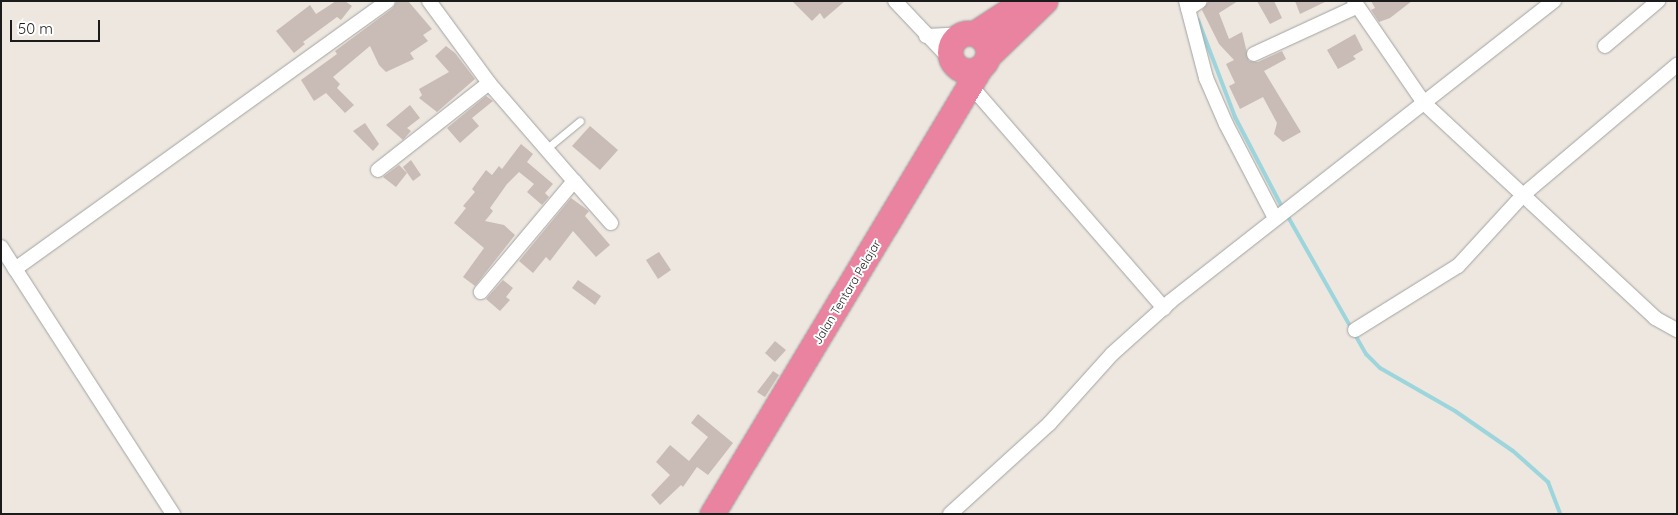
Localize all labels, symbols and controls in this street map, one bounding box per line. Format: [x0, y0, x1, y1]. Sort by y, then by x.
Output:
scale bar [12, 10, 102, 42]
text: 50 m [18, 19, 53, 38]
street label: Jalan Tentara Pelajar [810, 237, 884, 347]

